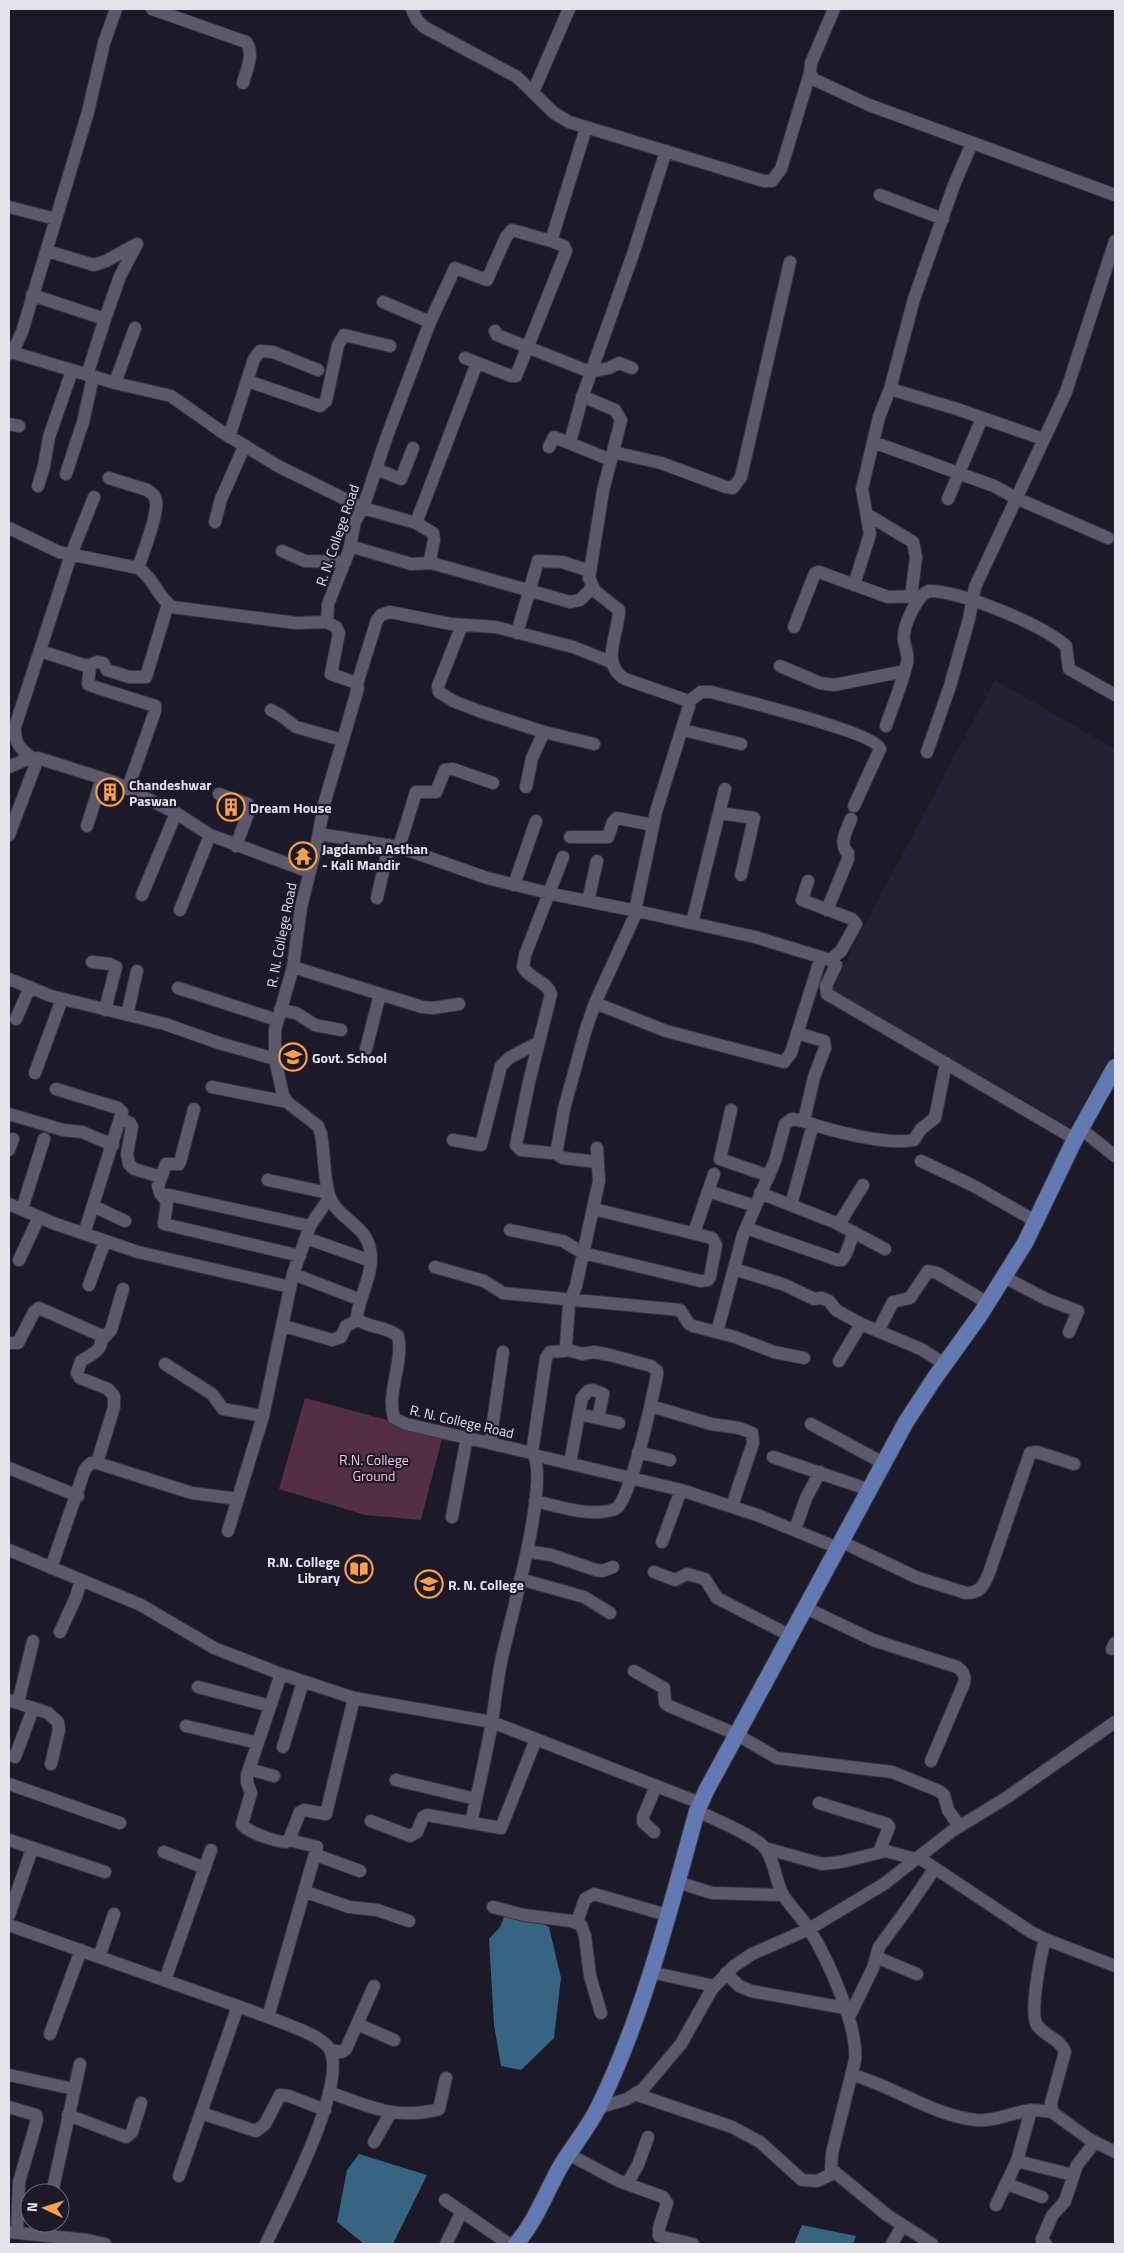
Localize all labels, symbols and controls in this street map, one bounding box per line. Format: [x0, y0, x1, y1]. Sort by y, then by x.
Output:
street label: R. N. College Road [310, 481, 364, 589]
place label: Chandeshwar Paswan [129, 774, 212, 811]
building icon: Chandeshwar Paswan [95, 777, 125, 807]
building icon: Dream House [216, 792, 246, 822]
place label: Dream House [250, 797, 332, 818]
place label: Jagdamba Asthan - Kali Mandir [322, 838, 428, 875]
temple icon: Jagdamba Asthan - Kali Mandir [288, 841, 318, 871]
street label: R. N. College Road [261, 881, 301, 989]
school or university icon: Govt. School [278, 1042, 308, 1072]
place label: Govt. School [312, 1047, 387, 1068]
street label: R. N. College Road [408, 1399, 516, 1443]
park label: R.N. College Ground [339, 1449, 409, 1486]
place label: R.N. College Library [267, 1551, 340, 1588]
library icon: R.N. College Library [344, 1554, 374, 1584]
school or university icon: R. N. College [414, 1569, 444, 1599]
place label: R. N. College [448, 1574, 524, 1595]
north arrow [20, 2183, 70, 2233]
text: N [21, 2201, 42, 2213]

